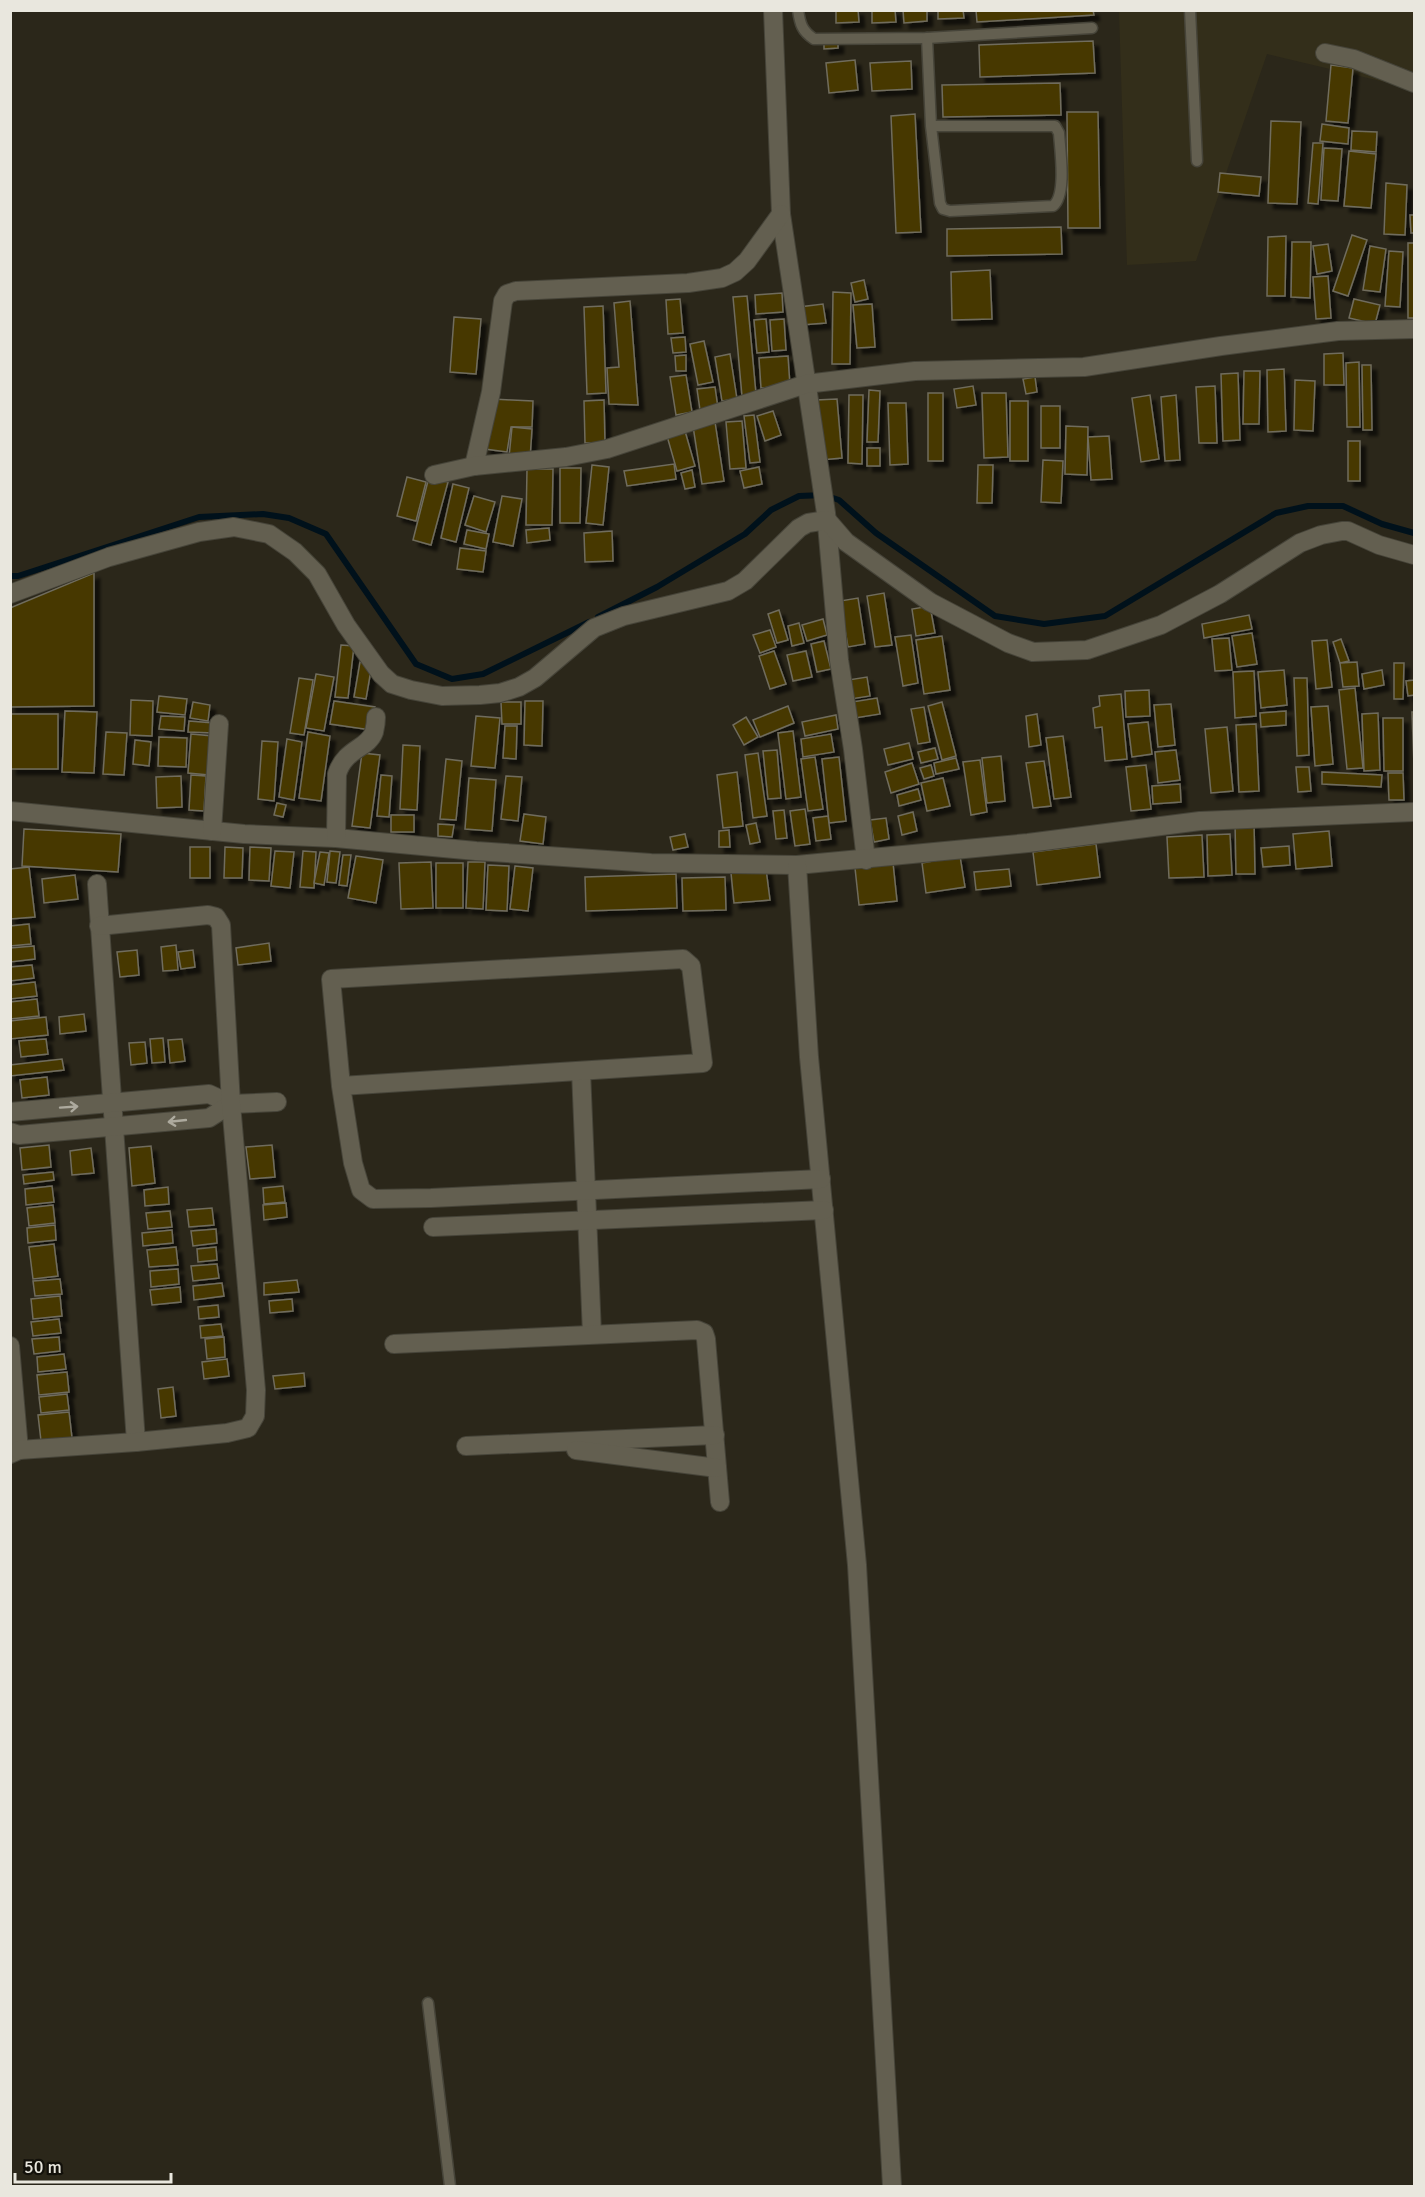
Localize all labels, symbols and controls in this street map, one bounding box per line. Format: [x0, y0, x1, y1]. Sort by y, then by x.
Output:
one-way arrow [58, 1101, 78, 1112]
one-way arrow [167, 1116, 187, 1127]
scale bar [15, 2146, 171, 2184]
text: 50 m [24, 2156, 62, 2178]

